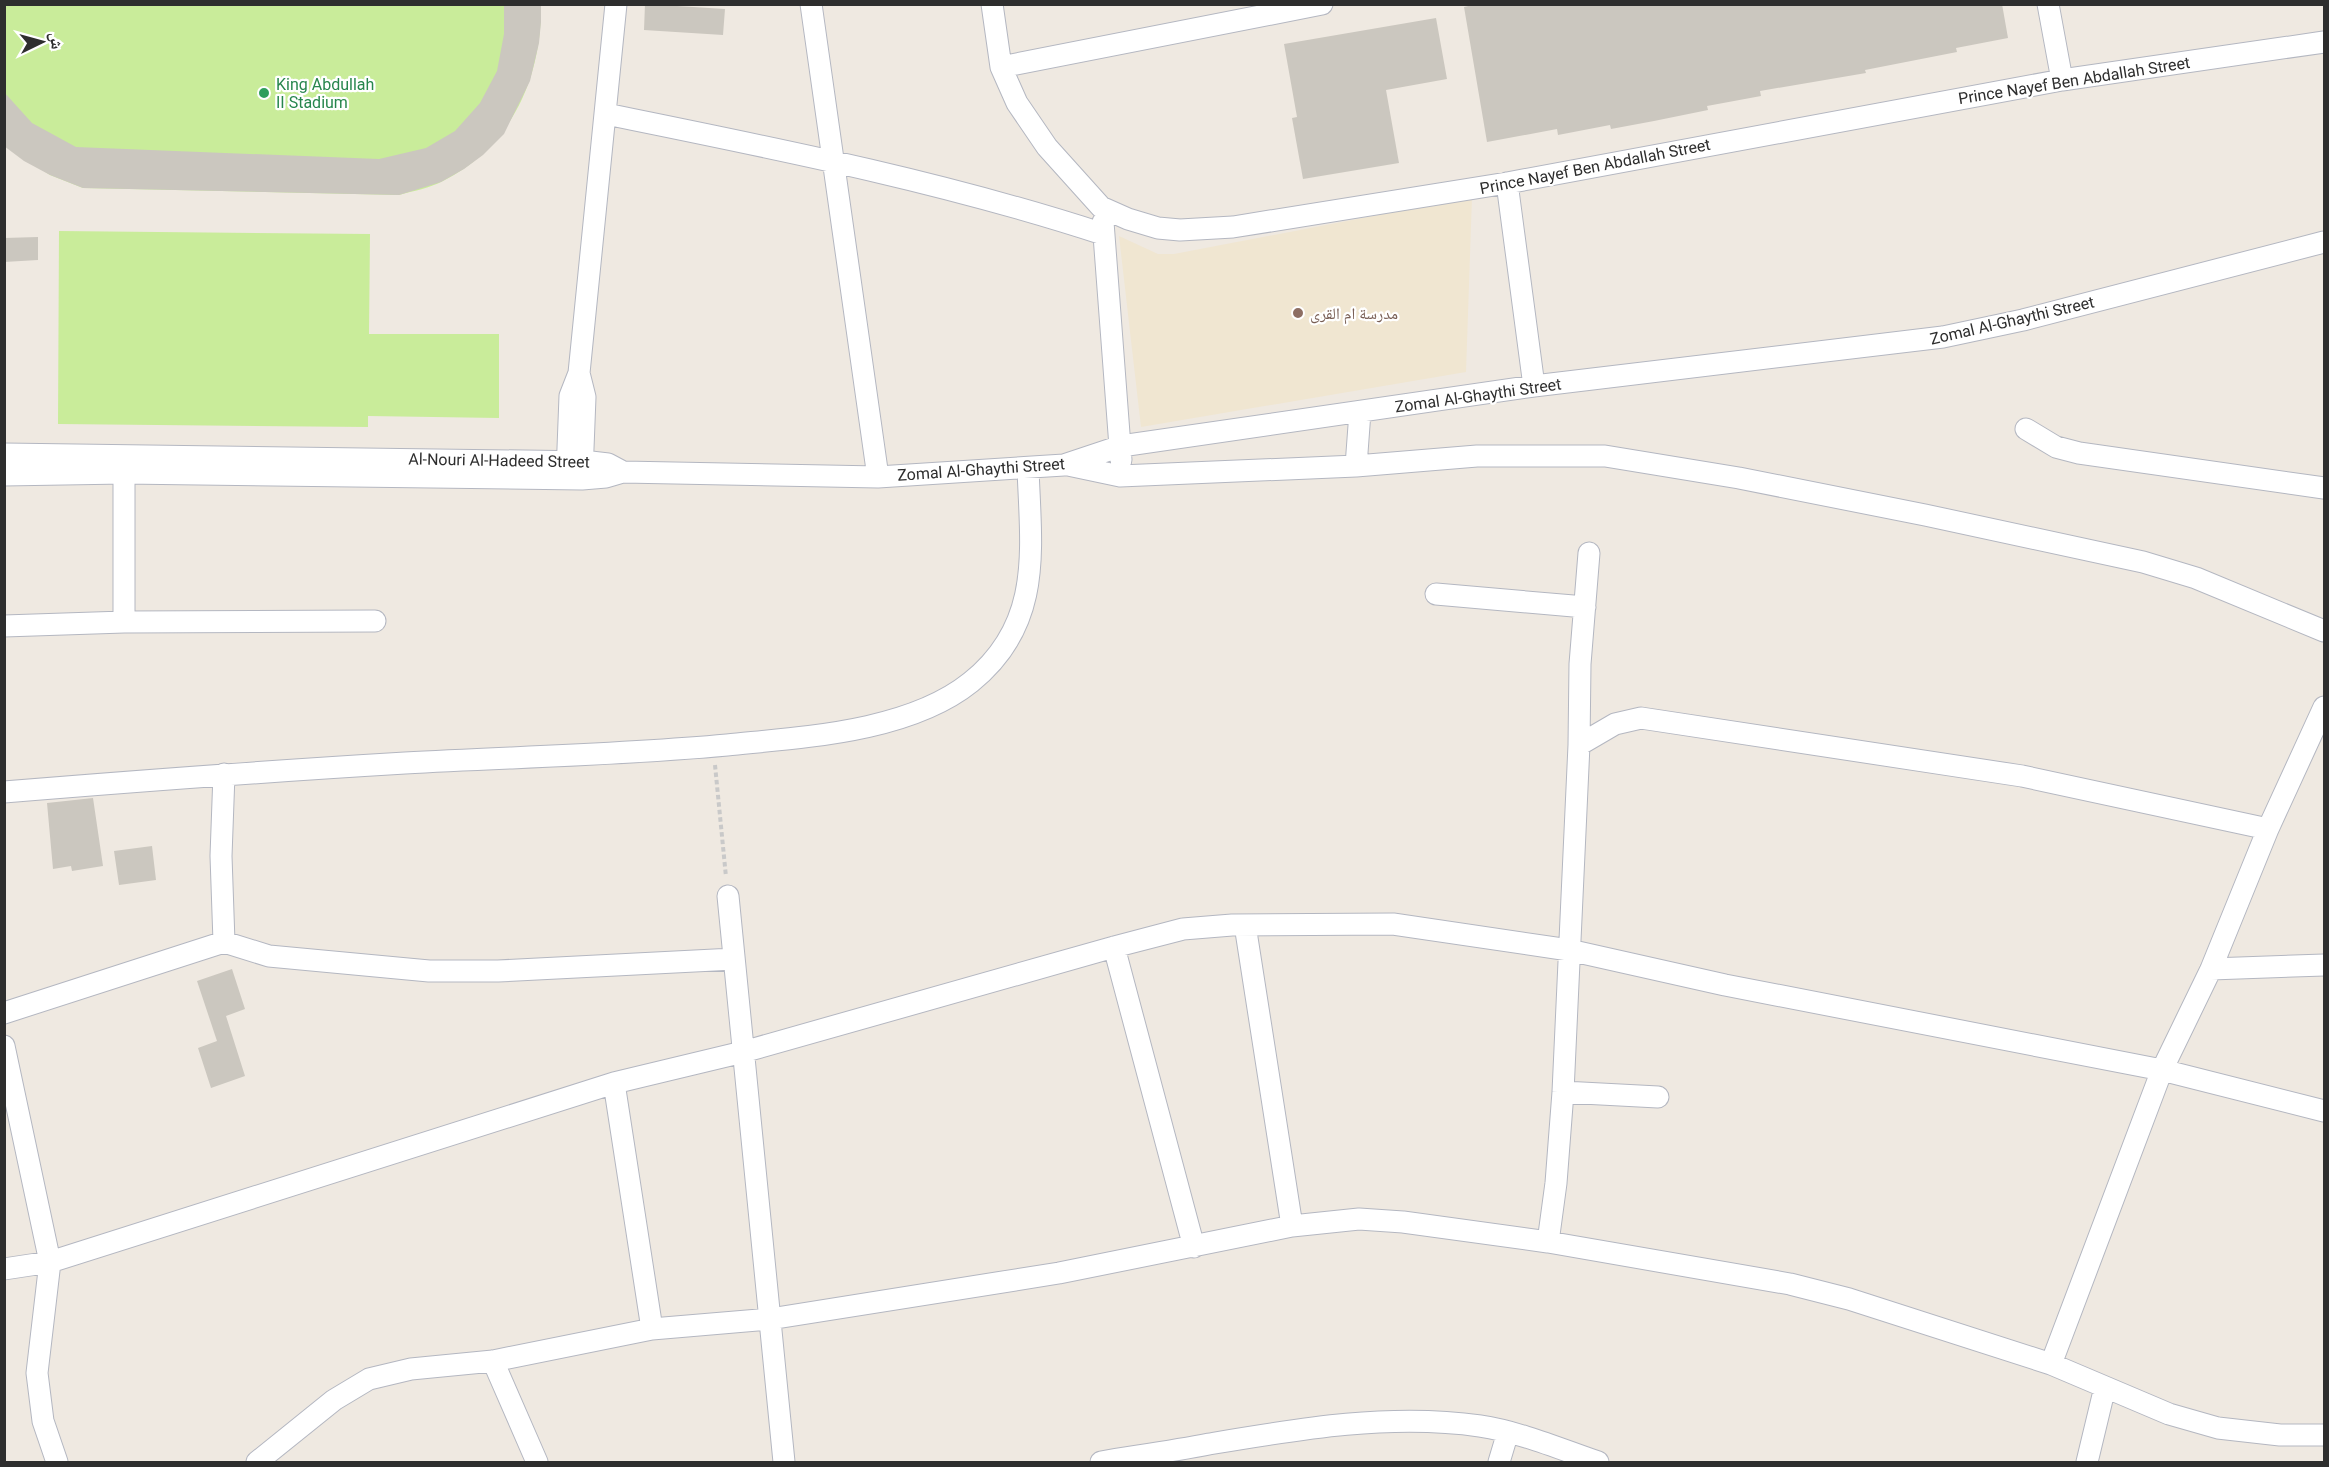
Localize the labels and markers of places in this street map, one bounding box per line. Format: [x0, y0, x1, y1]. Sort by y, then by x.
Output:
place label: King Abdullah II Stadium [276, 75, 374, 112]
marker: King Abdullah II Stadium [257, 86, 271, 100]
place label: مدرسة ام القرى [1310, 304, 1398, 324]
marker: مدرسة ام القرى [1291, 306, 1305, 320]

